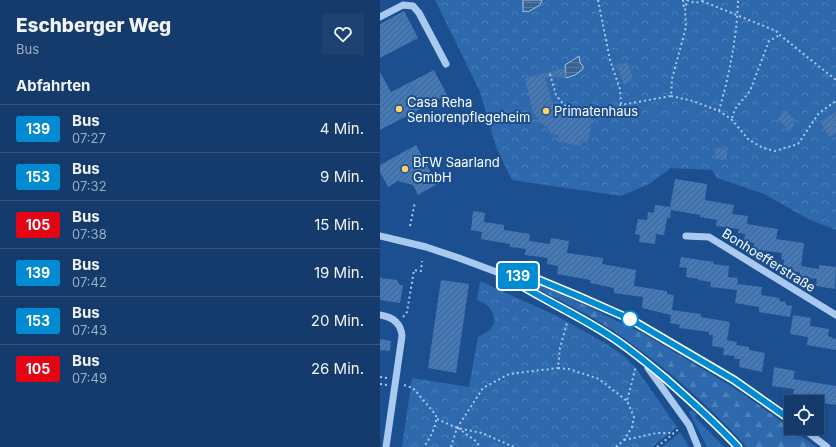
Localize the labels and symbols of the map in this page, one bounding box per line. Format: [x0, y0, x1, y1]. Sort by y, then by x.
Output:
place label: Casa Reha Seniorenpflegeheim [407, 94, 530, 125]
place label: Primatenhaus [554, 103, 638, 119]
marker: Casa Reha Seniorenpflegeheim [394, 104, 404, 114]
marker: Primatenhaus [541, 106, 551, 116]
place label: BFW Saarland GmbH [413, 154, 500, 185]
marker: BFW Saarland GmbH [400, 164, 410, 174]
street label: Bonhoefferstraße [719, 225, 819, 295]
line badge: 139 [495, 263, 541, 289]
unlabelled marker [621, 310, 639, 328]

